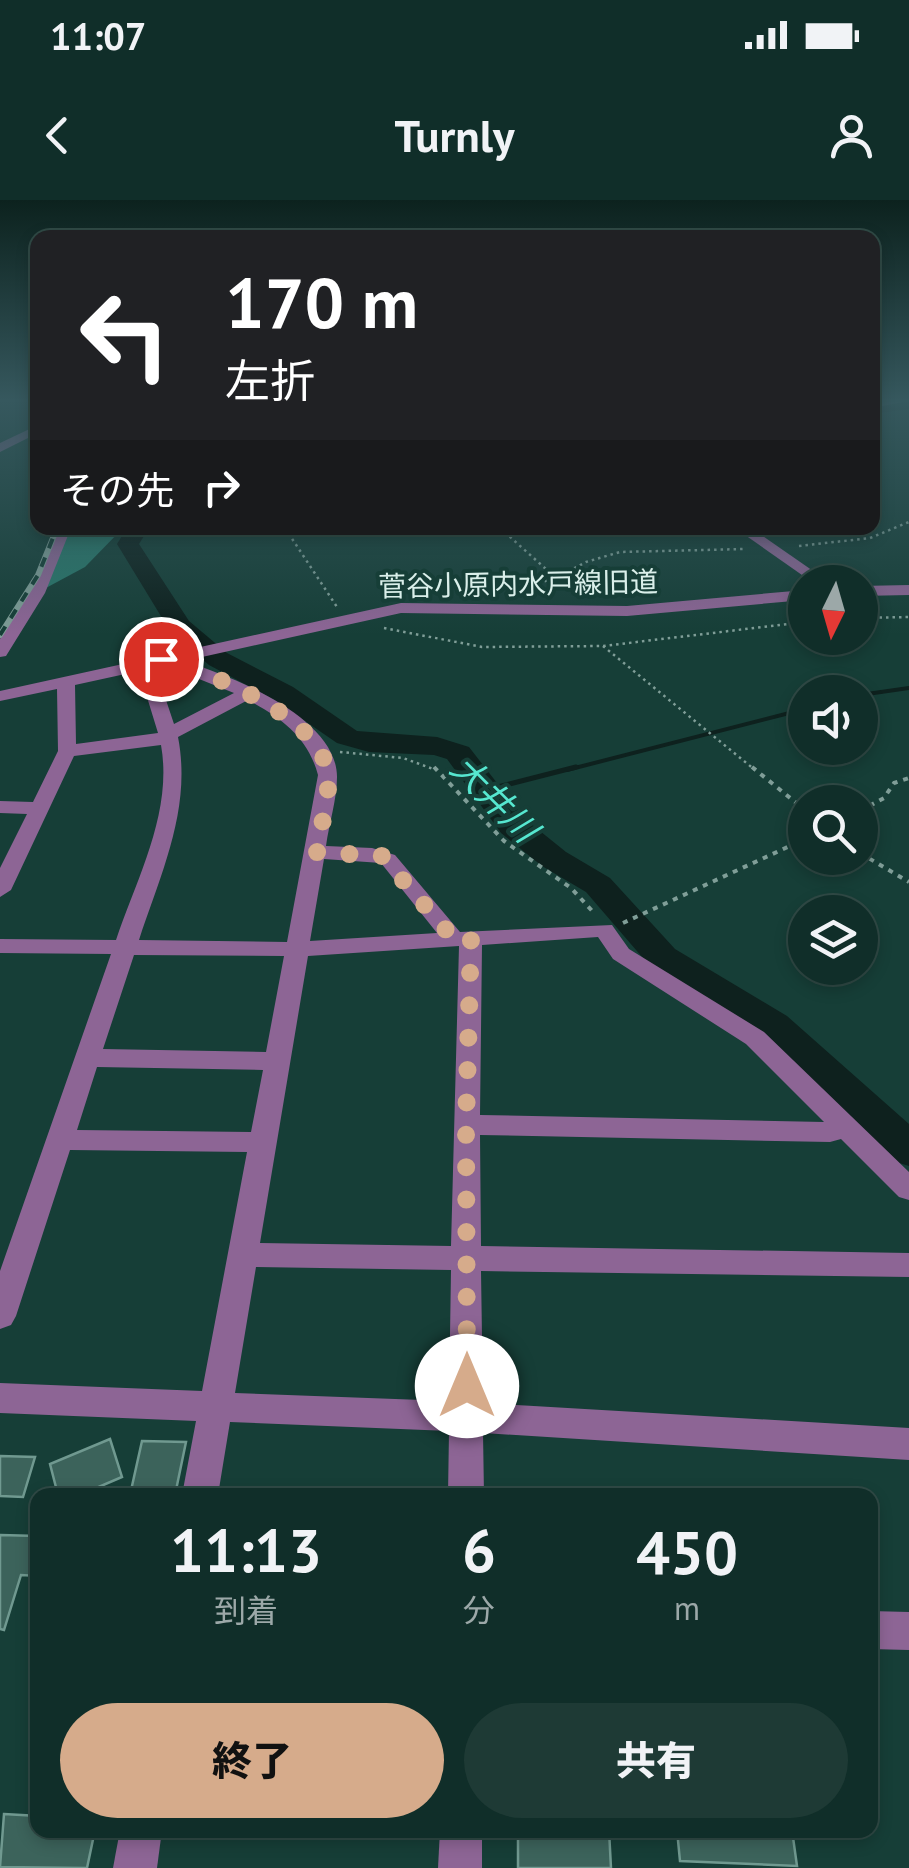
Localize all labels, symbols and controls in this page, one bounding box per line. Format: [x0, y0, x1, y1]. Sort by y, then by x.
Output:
text: 11:07 [50, 11, 146, 60]
text: Turnly [394, 106, 515, 164]
icon: back [30, 108, 85, 163]
icon: person [824, 108, 879, 163]
text: 170 m [225, 257, 418, 347]
icon: left [60, 270, 190, 400]
text: 左折 [225, 351, 315, 409]
icon: right [194, 460, 249, 515]
text: その先 [60, 465, 174, 514]
street label: 菅谷小原内水戸線旧道 [378, 563, 658, 604]
north arrow [788, 565, 878, 655]
map controls [788, 565, 878, 985]
pin [119, 617, 204, 702]
icon: arrive [134, 632, 189, 687]
button: sound [788, 675, 878, 765]
water label: 大井川 [441, 745, 551, 855]
button: search [788, 785, 878, 875]
button: layers [788, 895, 878, 985]
position arrow [415, 1334, 519, 1438]
text: 11:13 [170, 1511, 322, 1589]
text: 6 [462, 1511, 496, 1589]
text: 450 [636, 1513, 738, 1591]
text: m [674, 1587, 700, 1629]
text: 到着 [214, 1589, 278, 1631]
text: 分 [463, 1589, 495, 1631]
button: 終了 [60, 1703, 444, 1818]
button: 共有 [464, 1703, 848, 1818]

